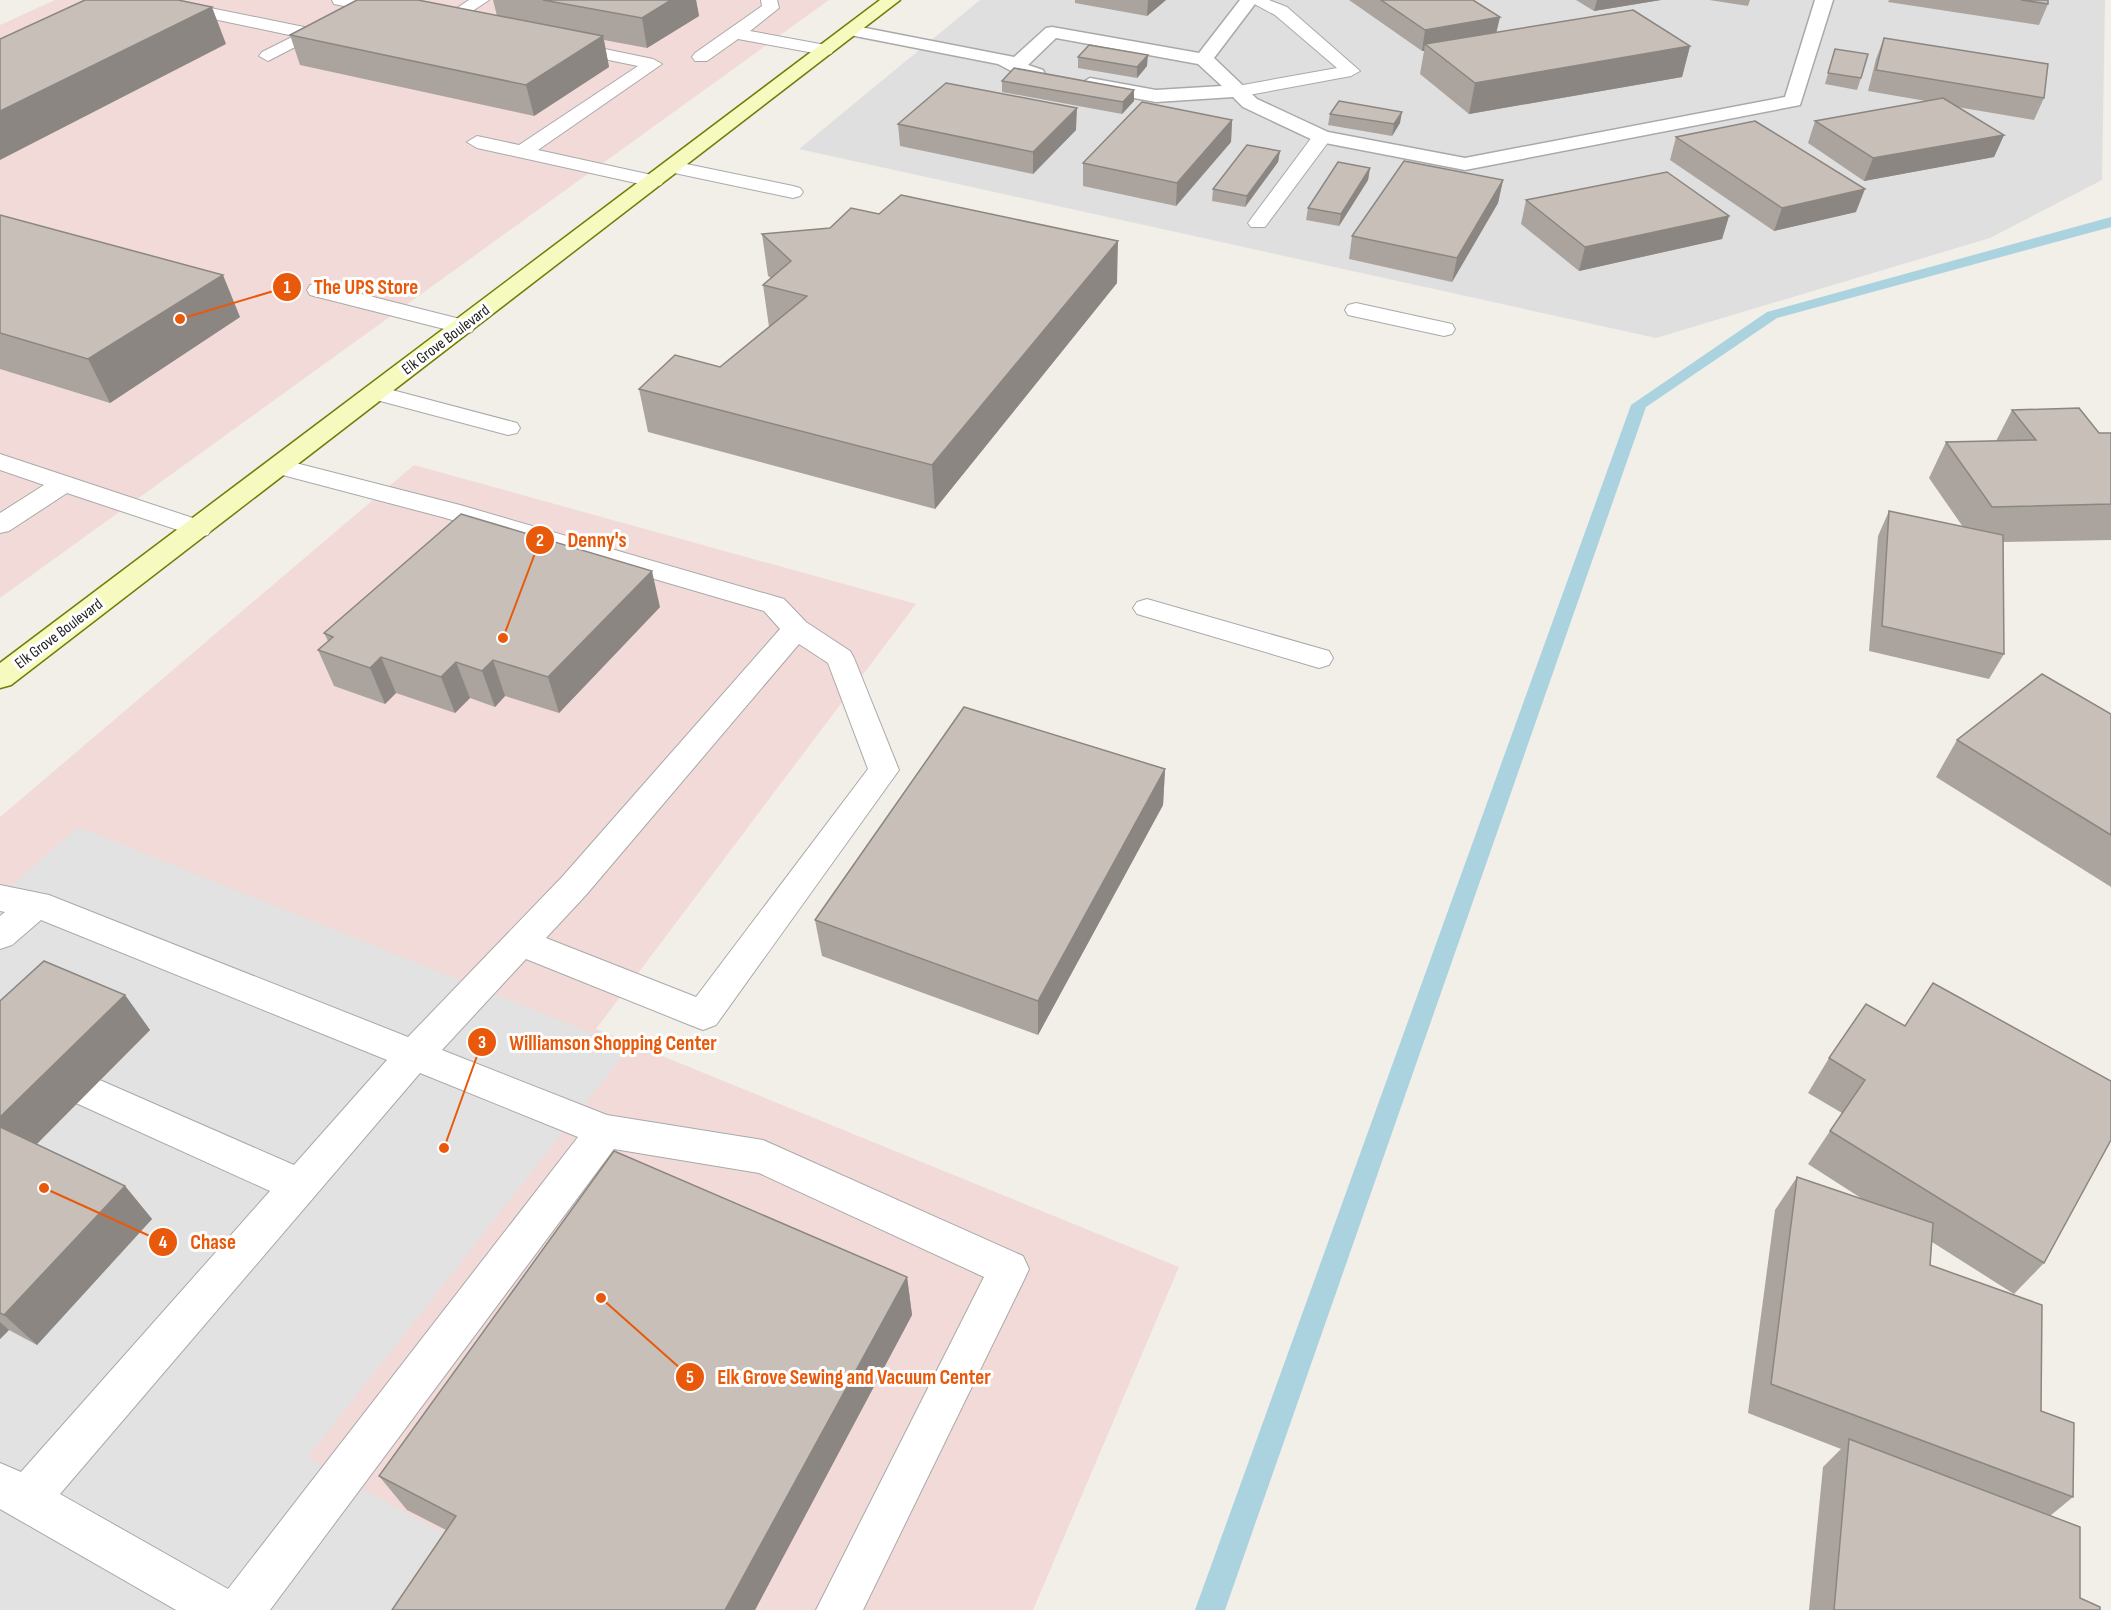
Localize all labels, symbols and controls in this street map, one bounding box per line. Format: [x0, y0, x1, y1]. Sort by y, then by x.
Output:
callout: The UPS Store [272, 268, 430, 307]
text: The UPS Store [314, 275, 418, 300]
text: 1 [283, 277, 291, 298]
street label: Elk Grove Boulevard [398, 301, 494, 379]
callout: Denny's [525, 520, 638, 559]
text: Denny's [567, 528, 627, 553]
text: 2 [536, 530, 544, 551]
street label: Elk Grove Boulevard [11, 595, 107, 673]
callout: Williamson Shopping Center [467, 1023, 729, 1062]
text: Williamson Shopping Center [509, 1031, 717, 1056]
text: 3 [478, 1032, 486, 1053]
callout: Chase [148, 1222, 247, 1261]
text: Chase [190, 1230, 236, 1255]
text: 4 [159, 1232, 168, 1253]
callout: Elk Grove Sewing and Vacuum Center [675, 1357, 1003, 1396]
text: Elk Grove Sewing and Vacuum Center [717, 1365, 991, 1390]
text: 5 [686, 1367, 694, 1388]

